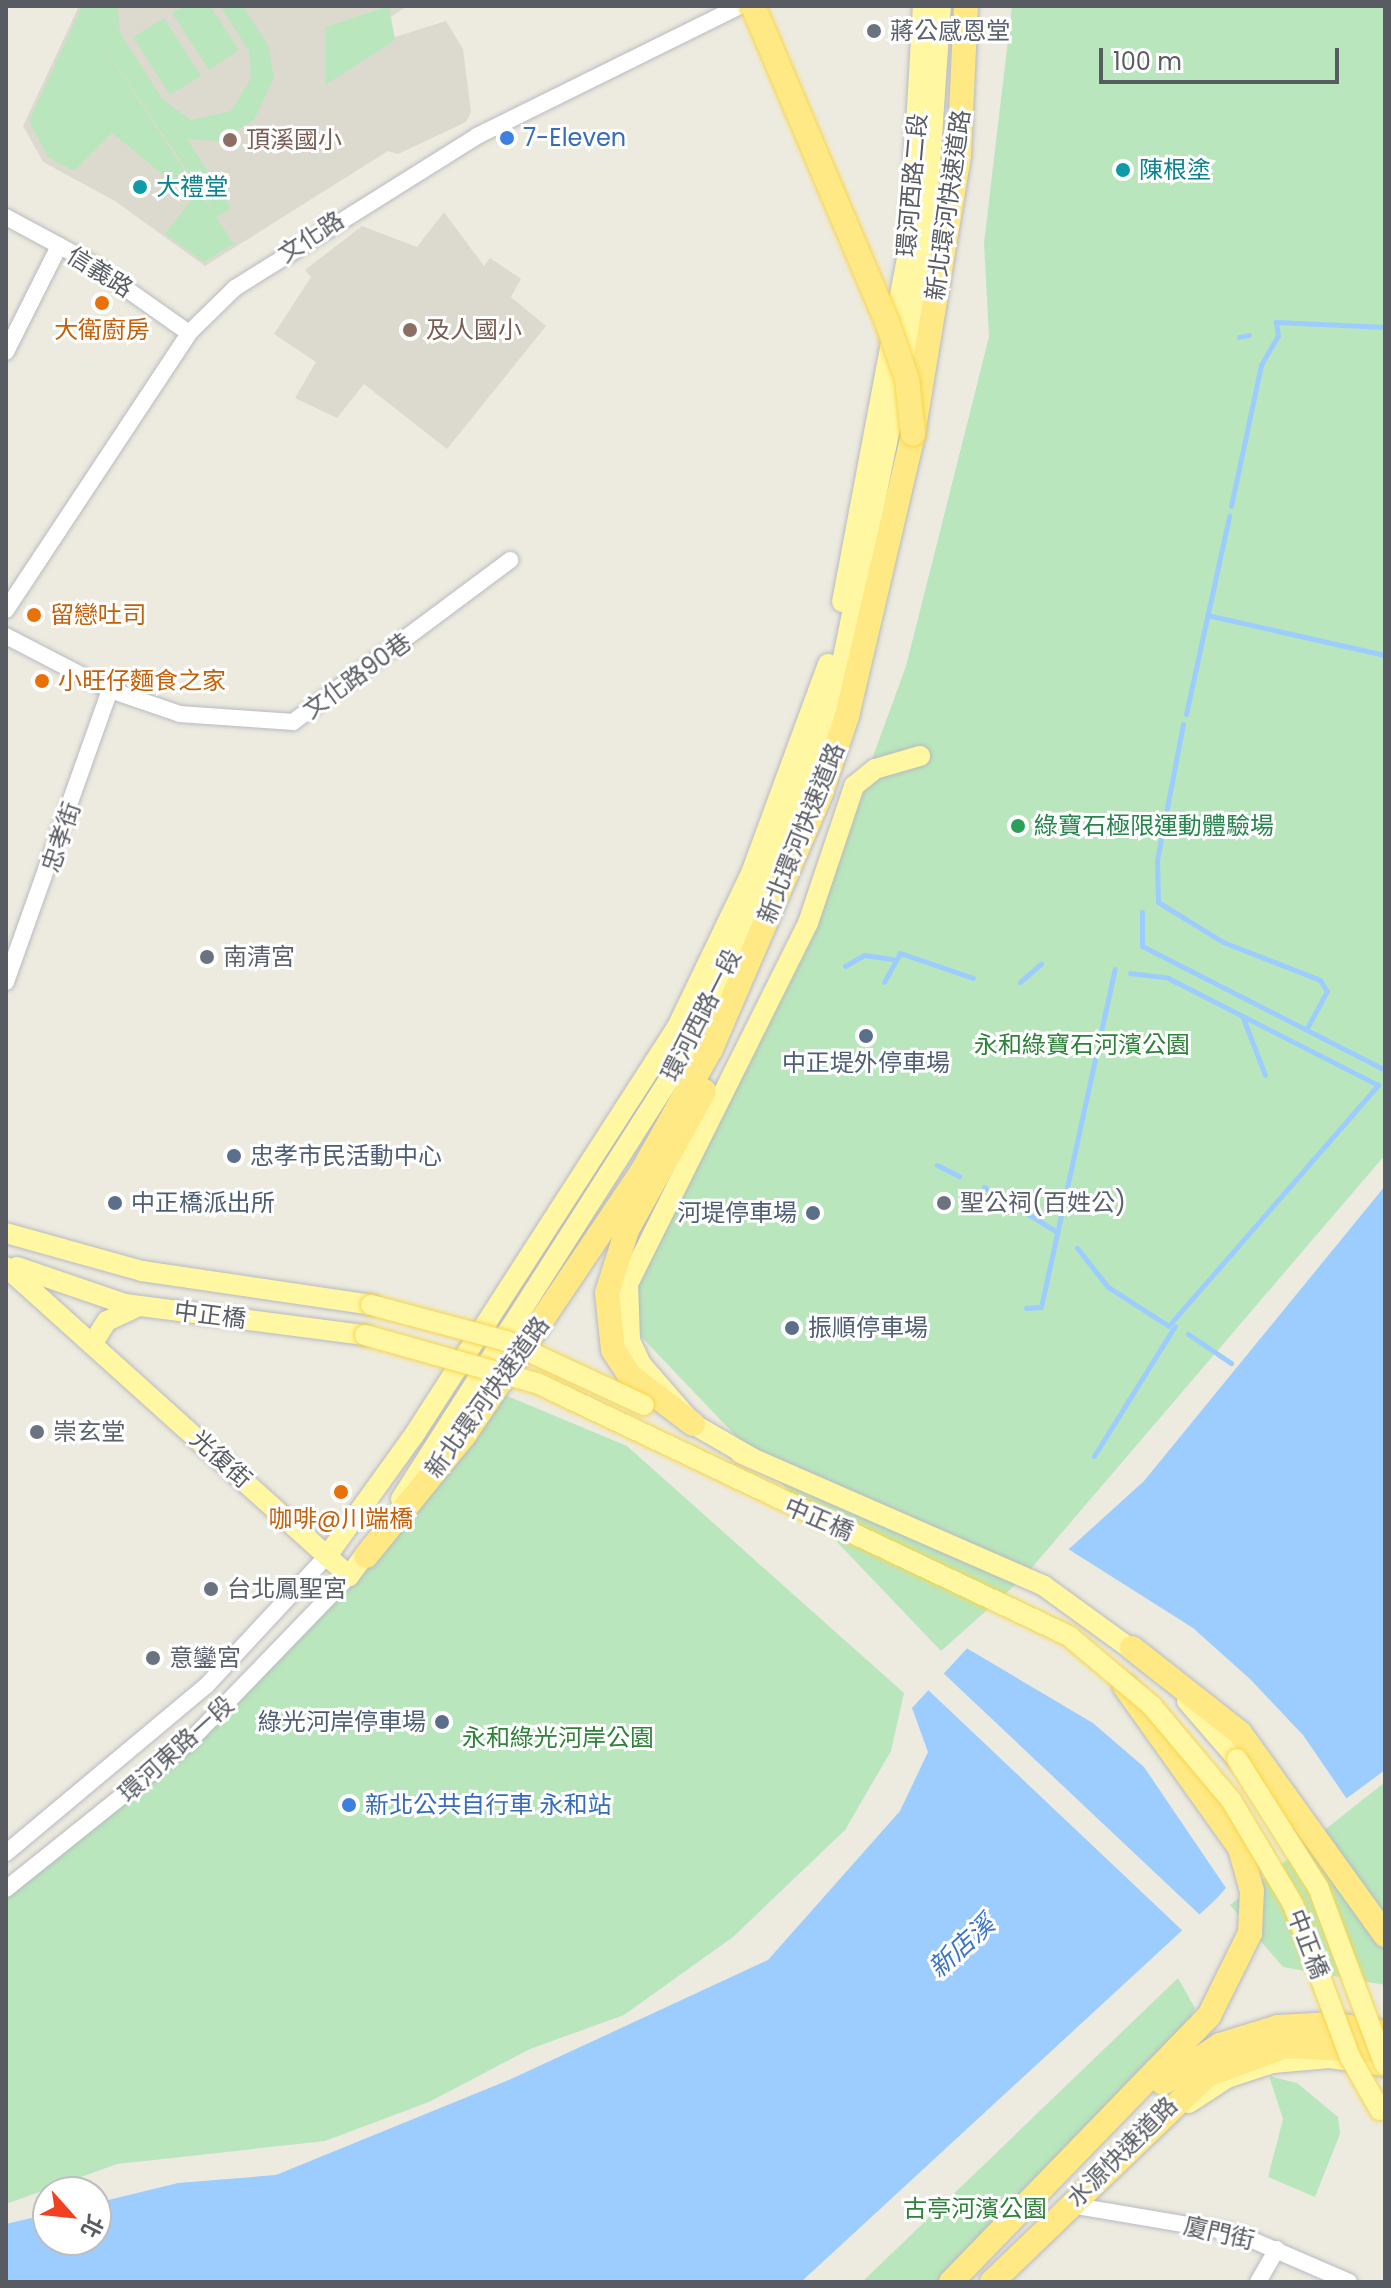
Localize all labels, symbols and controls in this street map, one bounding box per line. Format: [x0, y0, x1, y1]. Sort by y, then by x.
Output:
place label: 蔣公感恩堂 [890, 17, 1010, 45]
marker: 蔣公感恩堂 [865, 22, 883, 40]
scale bar [1103, 32, 1343, 82]
text: 100 m [1113, 45, 1182, 78]
street label: 新北環河快速道路 [920, 108, 976, 302]
street label: 環河西路二段 [891, 112, 933, 258]
place label: 7-Eleven [523, 124, 626, 152]
place label: 頂溪國小 [246, 126, 342, 154]
marker: 7-Eleven [498, 129, 516, 147]
marker: 頂溪國小 [221, 131, 239, 149]
place label: 陳根塗 [1139, 156, 1211, 184]
marker: 陳根塗 [1114, 161, 1132, 179]
place label: 大禮堂 [156, 173, 228, 201]
marker: 大禮堂 [131, 178, 149, 196]
street label: 文化路 [273, 205, 349, 269]
street label: 信義路 [62, 241, 138, 303]
marker: 大衛廚房 [93, 294, 111, 312]
place label: 大衛廚房 [54, 316, 150, 344]
place label: 及人國小 [426, 316, 522, 344]
marker: 及人國小 [401, 321, 419, 339]
place label: 留戀吐司 [50, 601, 146, 629]
marker: 留戀吐司 [25, 606, 43, 624]
street label: 文化路90巷 [297, 627, 417, 725]
place label: 小旺仔麵食之家 [58, 667, 226, 695]
marker: 小旺仔麵食之家 [33, 672, 51, 690]
street label: 新北環河快速道路 [752, 739, 850, 927]
street label: 忠孝街 [36, 798, 86, 876]
place label: 綠寶石極限運動體驗場 [1034, 812, 1274, 840]
marker: 綠寶石極限運動體驗場 [1009, 817, 1027, 835]
place label: 南清宮 [223, 943, 295, 971]
street label: 環河西路一段 [655, 944, 747, 1086]
marker: 南清宮 [198, 948, 216, 966]
marker: 中正堤外停車場 [857, 1027, 875, 1045]
park label: 永和綠寶石河濱公園 [974, 1031, 1190, 1059]
place label: 中正堤外停車場 [782, 1049, 950, 1077]
place label: 忠孝市民活動中心 [250, 1142, 442, 1170]
marker: 忠孝市民活動中心 [225, 1147, 243, 1165]
place label: 中正橋派出所 [131, 1189, 275, 1217]
place label: 聖公祠(百姓公) [960, 1189, 1126, 1217]
marker: 中正橋派出所 [106, 1194, 124, 1212]
marker: 聖公祠(百姓公) [935, 1194, 953, 1212]
place label: 河堤停車場 [677, 1199, 797, 1227]
marker: 河堤停車場 [804, 1204, 822, 1222]
street label: 中正橋 [173, 1296, 247, 1334]
street label: 新北環河快速道路 [419, 1311, 555, 1483]
place label: 振順停車場 [808, 1314, 928, 1342]
marker: 振順停車場 [783, 1319, 801, 1337]
place label: 崇玄堂 [53, 1418, 125, 1446]
marker: 崇玄堂 [28, 1423, 46, 1441]
street label: 光復街 [185, 1424, 257, 1494]
marker: 咖啡@川端橋 [332, 1483, 350, 1501]
street label: 中正橋 [780, 1492, 858, 1546]
place label: 咖啡@川端橋 [269, 1505, 413, 1533]
place label: 台北鳳聖宮 [227, 1575, 347, 1603]
marker: 台北鳳聖宮 [202, 1580, 220, 1598]
place label: 意鑾宮 [169, 1644, 241, 1672]
marker: 意鑾宮 [144, 1649, 162, 1667]
street label: 環河東路一段 [113, 1690, 239, 1808]
place label: 綠光河岸停車場 [258, 1708, 426, 1736]
marker: 綠光河岸停車場 [433, 1713, 451, 1731]
park label: 永和綠光河岸公園 [462, 1724, 654, 1752]
place label: 新北公共自行車 永和站 [365, 1791, 611, 1819]
marker: 新北公共自行車 永和站 [340, 1796, 358, 1814]
street label: 中正橋 [1282, 1905, 1334, 1983]
water label: 新店溪 [923, 1909, 1001, 1985]
street label: 水源快速道路 [1061, 2091, 1183, 2213]
north arrow [32, 2176, 112, 2256]
park label: 古亭河濱公園 [903, 2195, 1047, 2223]
text: 北 [73, 2209, 111, 2243]
street label: 廈門街 [1181, 2211, 1257, 2255]

